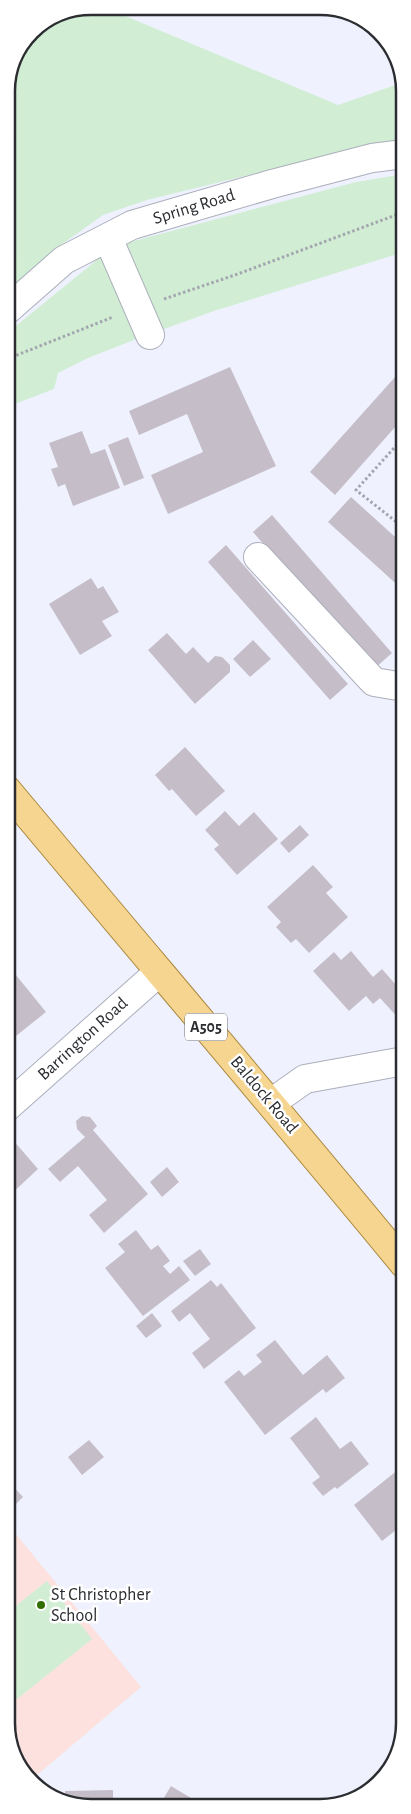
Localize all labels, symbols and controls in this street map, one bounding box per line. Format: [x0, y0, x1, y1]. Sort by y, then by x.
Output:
street label: Spring Road [151, 186, 237, 228]
street label: Barrington Road [35, 994, 131, 1084]
road number: A505 [185, 1014, 227, 1040]
street label: Baldock Road [227, 1053, 301, 1137]
place label: St Christopher School [51, 1586, 151, 1625]
marker: St Christopher School [35, 1599, 47, 1611]

